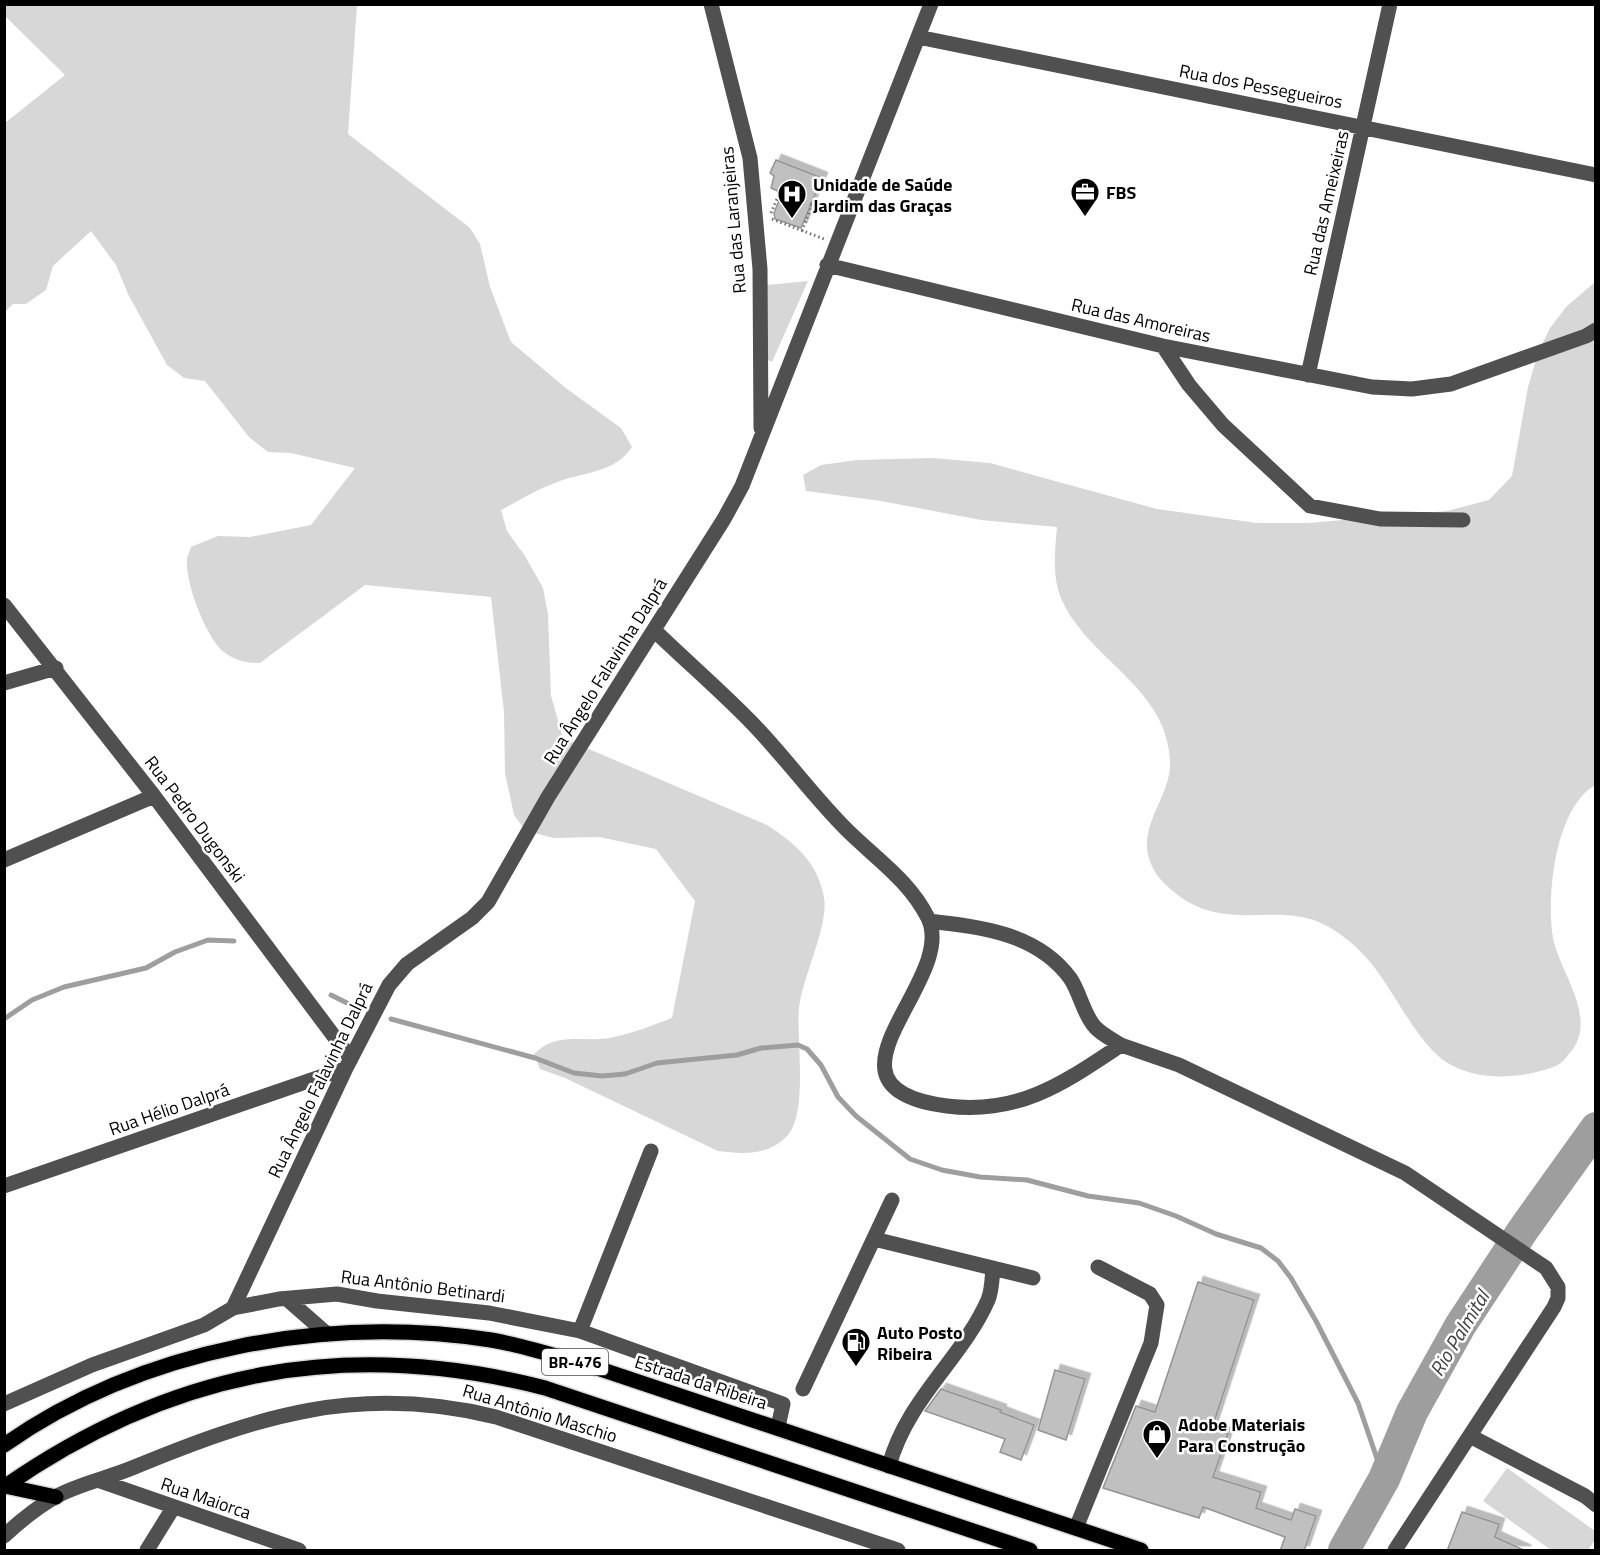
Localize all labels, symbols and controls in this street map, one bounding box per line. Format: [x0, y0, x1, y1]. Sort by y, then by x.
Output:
street label: Rua dos Pessegueiros [1177, 57, 1345, 115]
street label: Rua das Ameixeiras [1296, 128, 1356, 278]
street label: Rua das Laranjeiras [713, 145, 753, 295]
place label: Unidade de Saúde Jardim das Graças [813, 171, 952, 219]
office icon: FBS [1069, 176, 1101, 218]
hospital icon: Unidade de Saúde Jardim das Graças [776, 178, 808, 220]
place label: FBS [1106, 179, 1137, 206]
street label: Rua das Amoreiras [1069, 291, 1213, 349]
street label: Rua Ângelo Falavinha Dalprá [536, 573, 674, 769]
street label: Rua Pedro Dugonski [138, 750, 252, 888]
street label: Rua Ângelo Falavinha Dalprá [261, 977, 379, 1183]
street label: Rua Hélio Dalprá [105, 1076, 233, 1142]
street label: Rua Antônio Betinardi [339, 1263, 507, 1309]
water label: Rio Palmital [1421, 1282, 1498, 1382]
place label: Auto Posto Ribeira [877, 1319, 963, 1367]
fuel station icon: Auto Posto Ribeira [840, 1326, 872, 1368]
street label: Estrada da Ribeira [631, 1348, 771, 1416]
road number: BR-476 [542, 1349, 608, 1375]
street label: Rua Antônio Maschio [459, 1377, 621, 1449]
place label: Adobe Materiais Para Construção [1178, 1411, 1305, 1459]
shop icon: Adobe Materiais Para Construção [1141, 1418, 1173, 1460]
street label: Rua Maiorca [157, 1470, 255, 1526]

